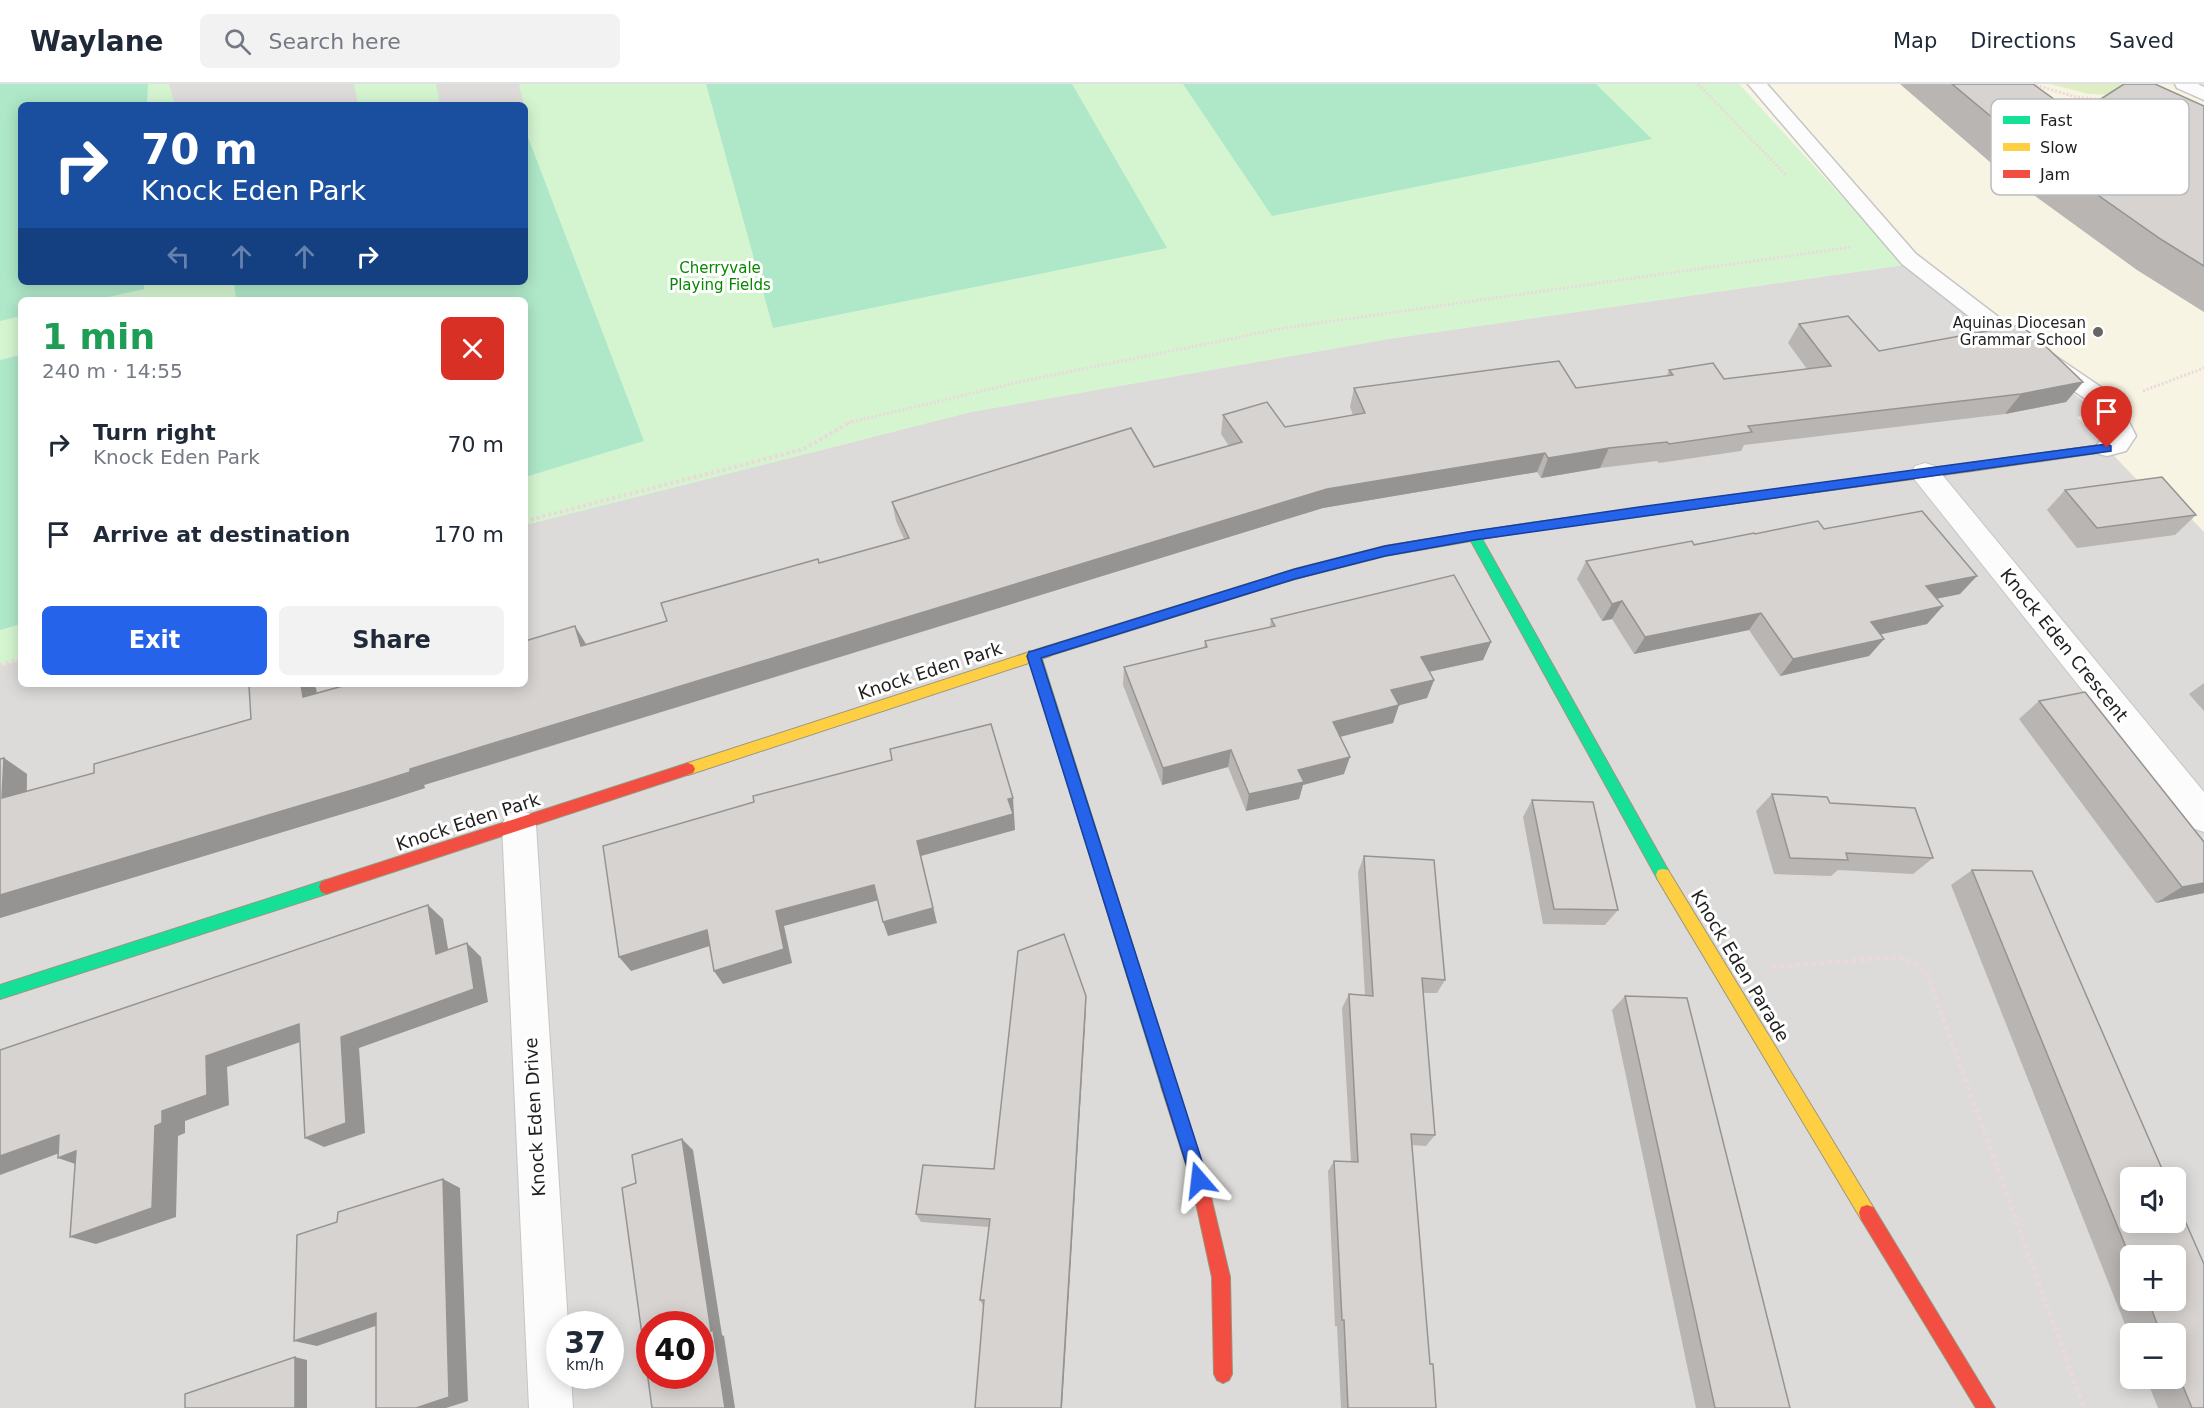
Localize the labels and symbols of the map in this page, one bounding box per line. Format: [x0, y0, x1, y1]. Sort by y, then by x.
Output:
legend [1991, 99, 2189, 195]
text: Fast [2040, 111, 2072, 130]
text: Slow [2040, 138, 2077, 157]
text: Jam [2039, 165, 2070, 184]
park label: Cherryvale Playing Fields [669, 259, 771, 294]
place label: Aquinas Diocesan Grammar School [1953, 314, 2086, 349]
marker: Aquinas Diocesan Grammar School [2091, 325, 2105, 339]
pin [2081, 386, 2132, 448]
street label: Knock Eden Crescent [1996, 564, 2133, 725]
street label: Knock Eden Park [855, 637, 1005, 704]
street label: Knock Eden Park [393, 788, 543, 855]
street label: Knock Eden Parade [1687, 886, 1794, 1045]
street label: Knock Eden Drive [520, 1037, 549, 1197]
position arrow [1167, 1148, 1231, 1212]
speed limit sign: 40 [636, 1311, 714, 1389]

